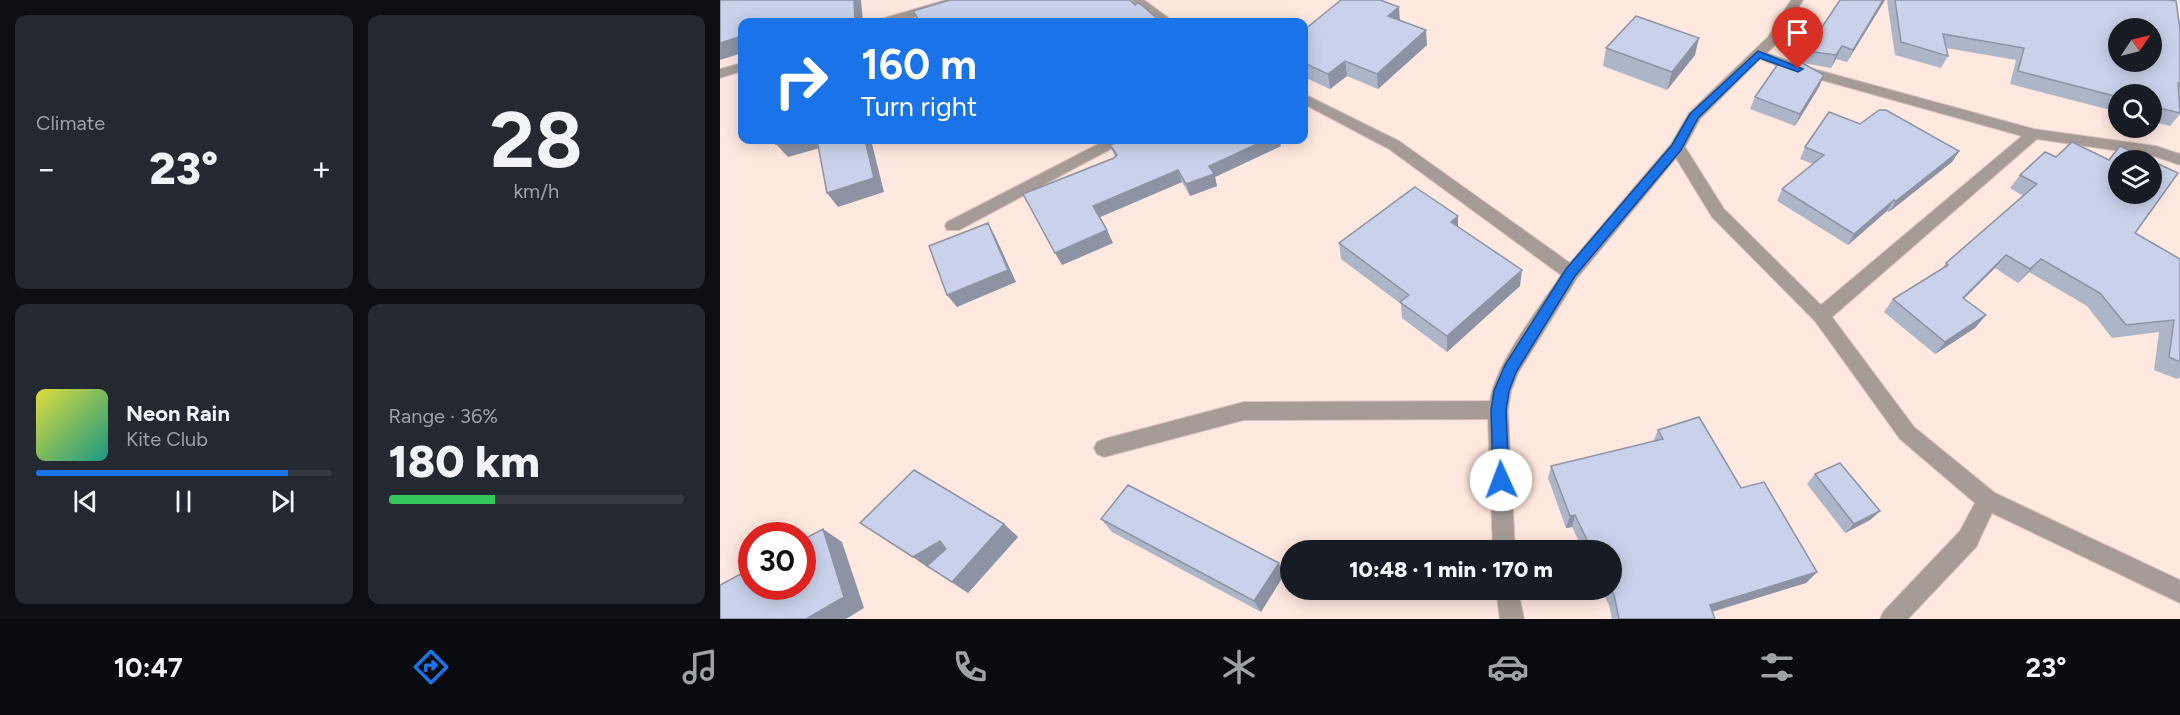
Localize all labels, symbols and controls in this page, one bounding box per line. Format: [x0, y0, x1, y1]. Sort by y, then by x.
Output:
pin [1772, 7, 1823, 69]
icon: arrive [1781, 16, 1814, 49]
north arrow [2108, 18, 2162, 72]
map controls [2108, 18, 2162, 204]
text: 160 m [861, 39, 977, 90]
icon: right [762, 42, 840, 120]
button: search [2108, 84, 2162, 138]
text: Turn right [861, 90, 977, 123]
text: 28 [490, 93, 583, 187]
text: Climate [36, 111, 105, 135]
text: 23° [149, 141, 218, 195]
text: − [36, 149, 57, 188]
text: + [311, 149, 331, 188]
button: layers [2108, 150, 2162, 204]
text: km/h [513, 179, 559, 203]
text: Neon Rain [126, 400, 230, 427]
text: Range · 36% [389, 404, 498, 428]
text: Kite Club [126, 427, 208, 451]
text: 180 km [389, 434, 540, 488]
position arrow [1469, 448, 1533, 512]
icon: previous [69, 485, 102, 518]
icon: pause [167, 485, 200, 518]
icon: next [266, 485, 299, 518]
speed limit sign: 30 [738, 522, 816, 600]
text: 10:48 · 1 min · 170 m [1349, 556, 1553, 583]
icon: directions [410, 646, 452, 688]
icon: music [679, 646, 721, 688]
icon: phone [949, 646, 991, 688]
icon: climate [1218, 646, 1260, 688]
icon: car [1487, 646, 1529, 688]
icon: filters [1756, 646, 1798, 688]
text: 10:47 [114, 651, 183, 684]
text: 23° [2026, 651, 2066, 684]

